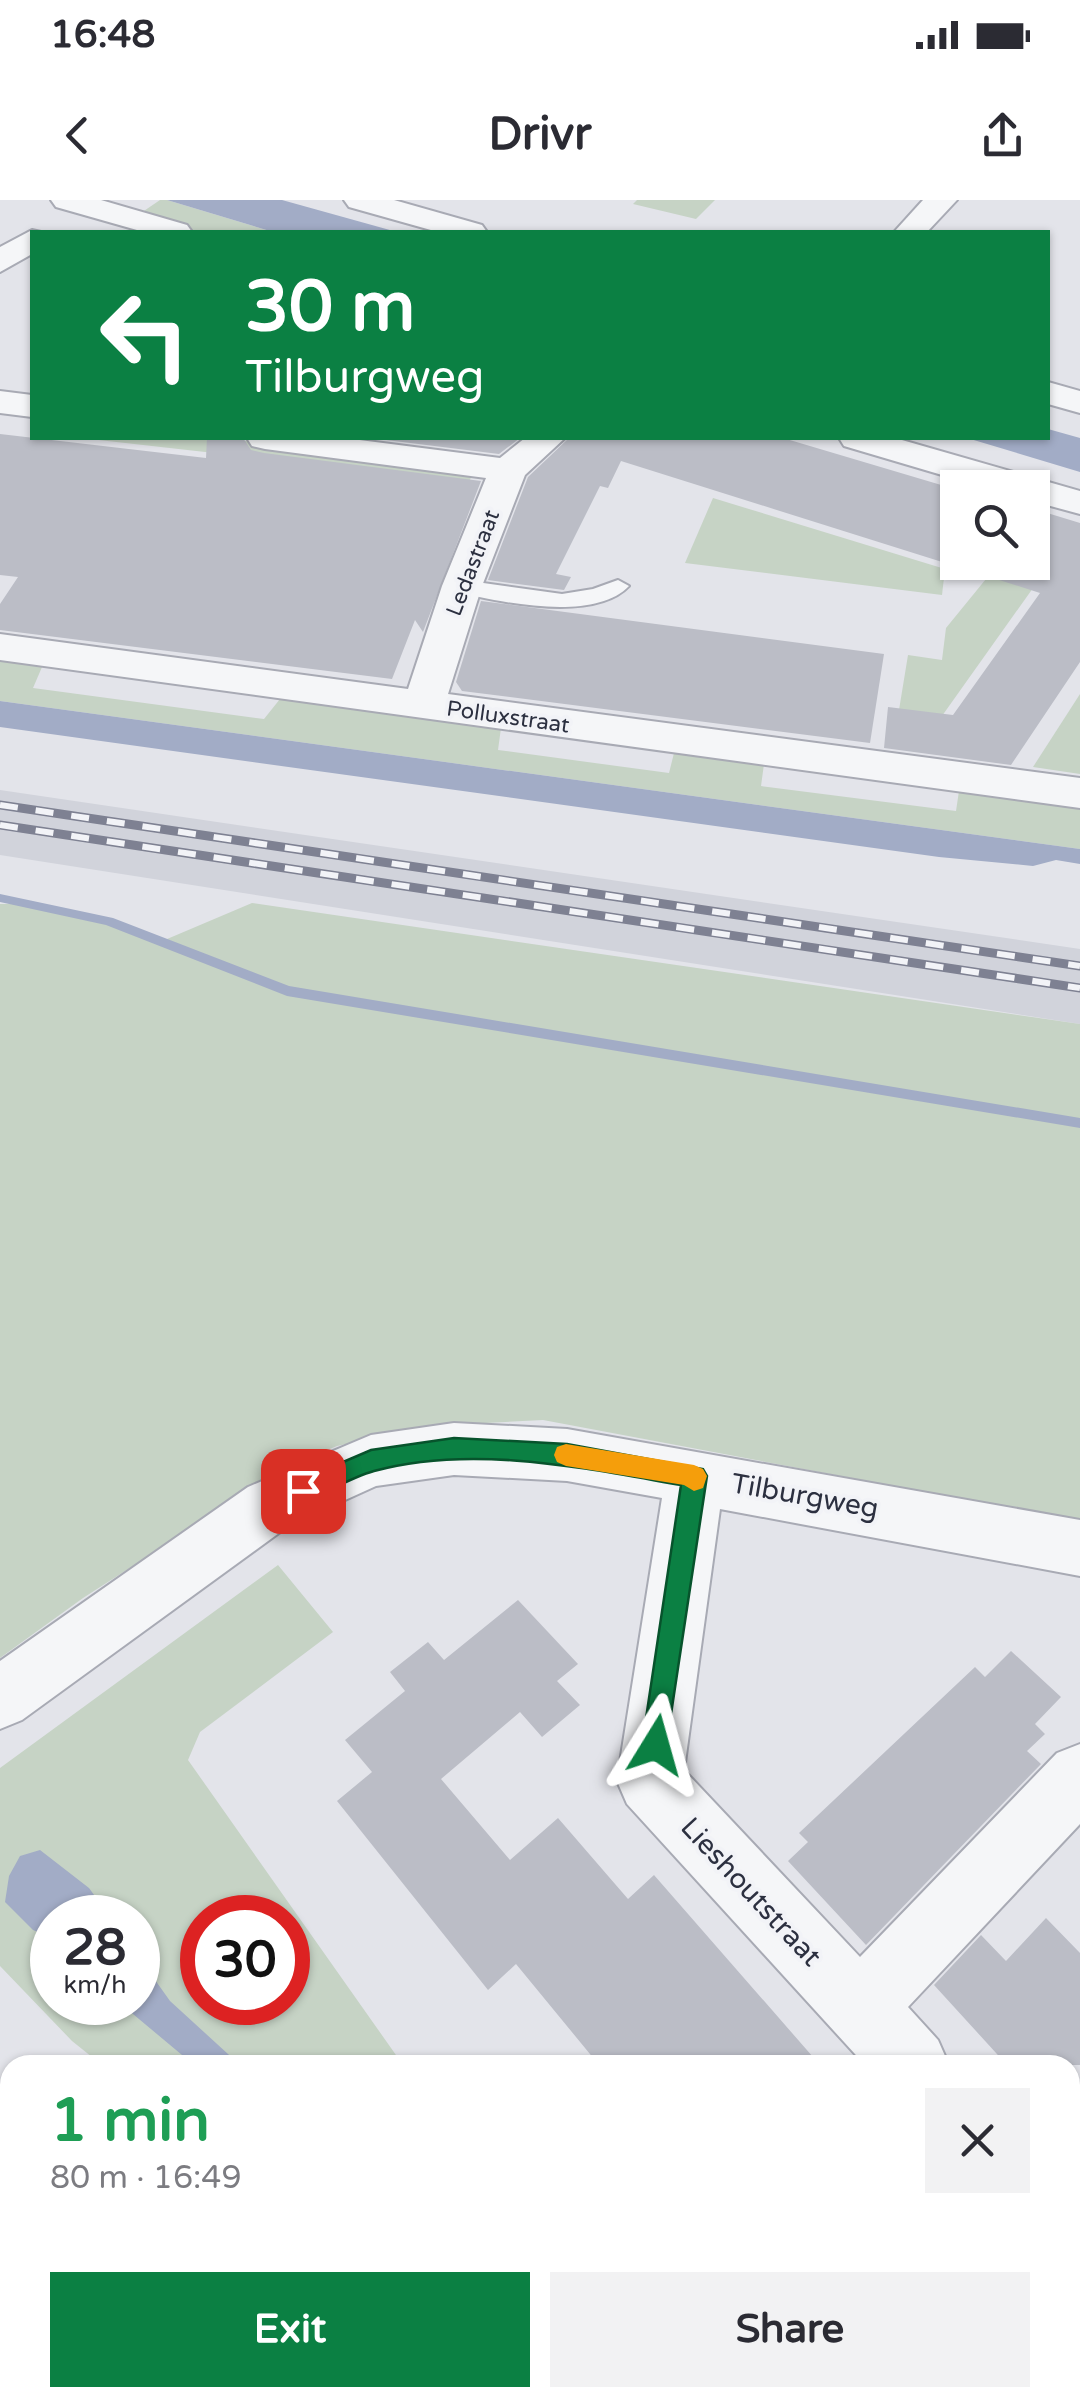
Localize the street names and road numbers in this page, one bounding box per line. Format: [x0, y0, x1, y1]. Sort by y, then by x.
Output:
street label: Ledastraat [441, 506, 505, 620]
street label: Polluxstraat [445, 695, 571, 739]
street label: Tilburgweg [729, 1466, 881, 1526]
street label: Lieshoutstraat [674, 1811, 829, 1974]

